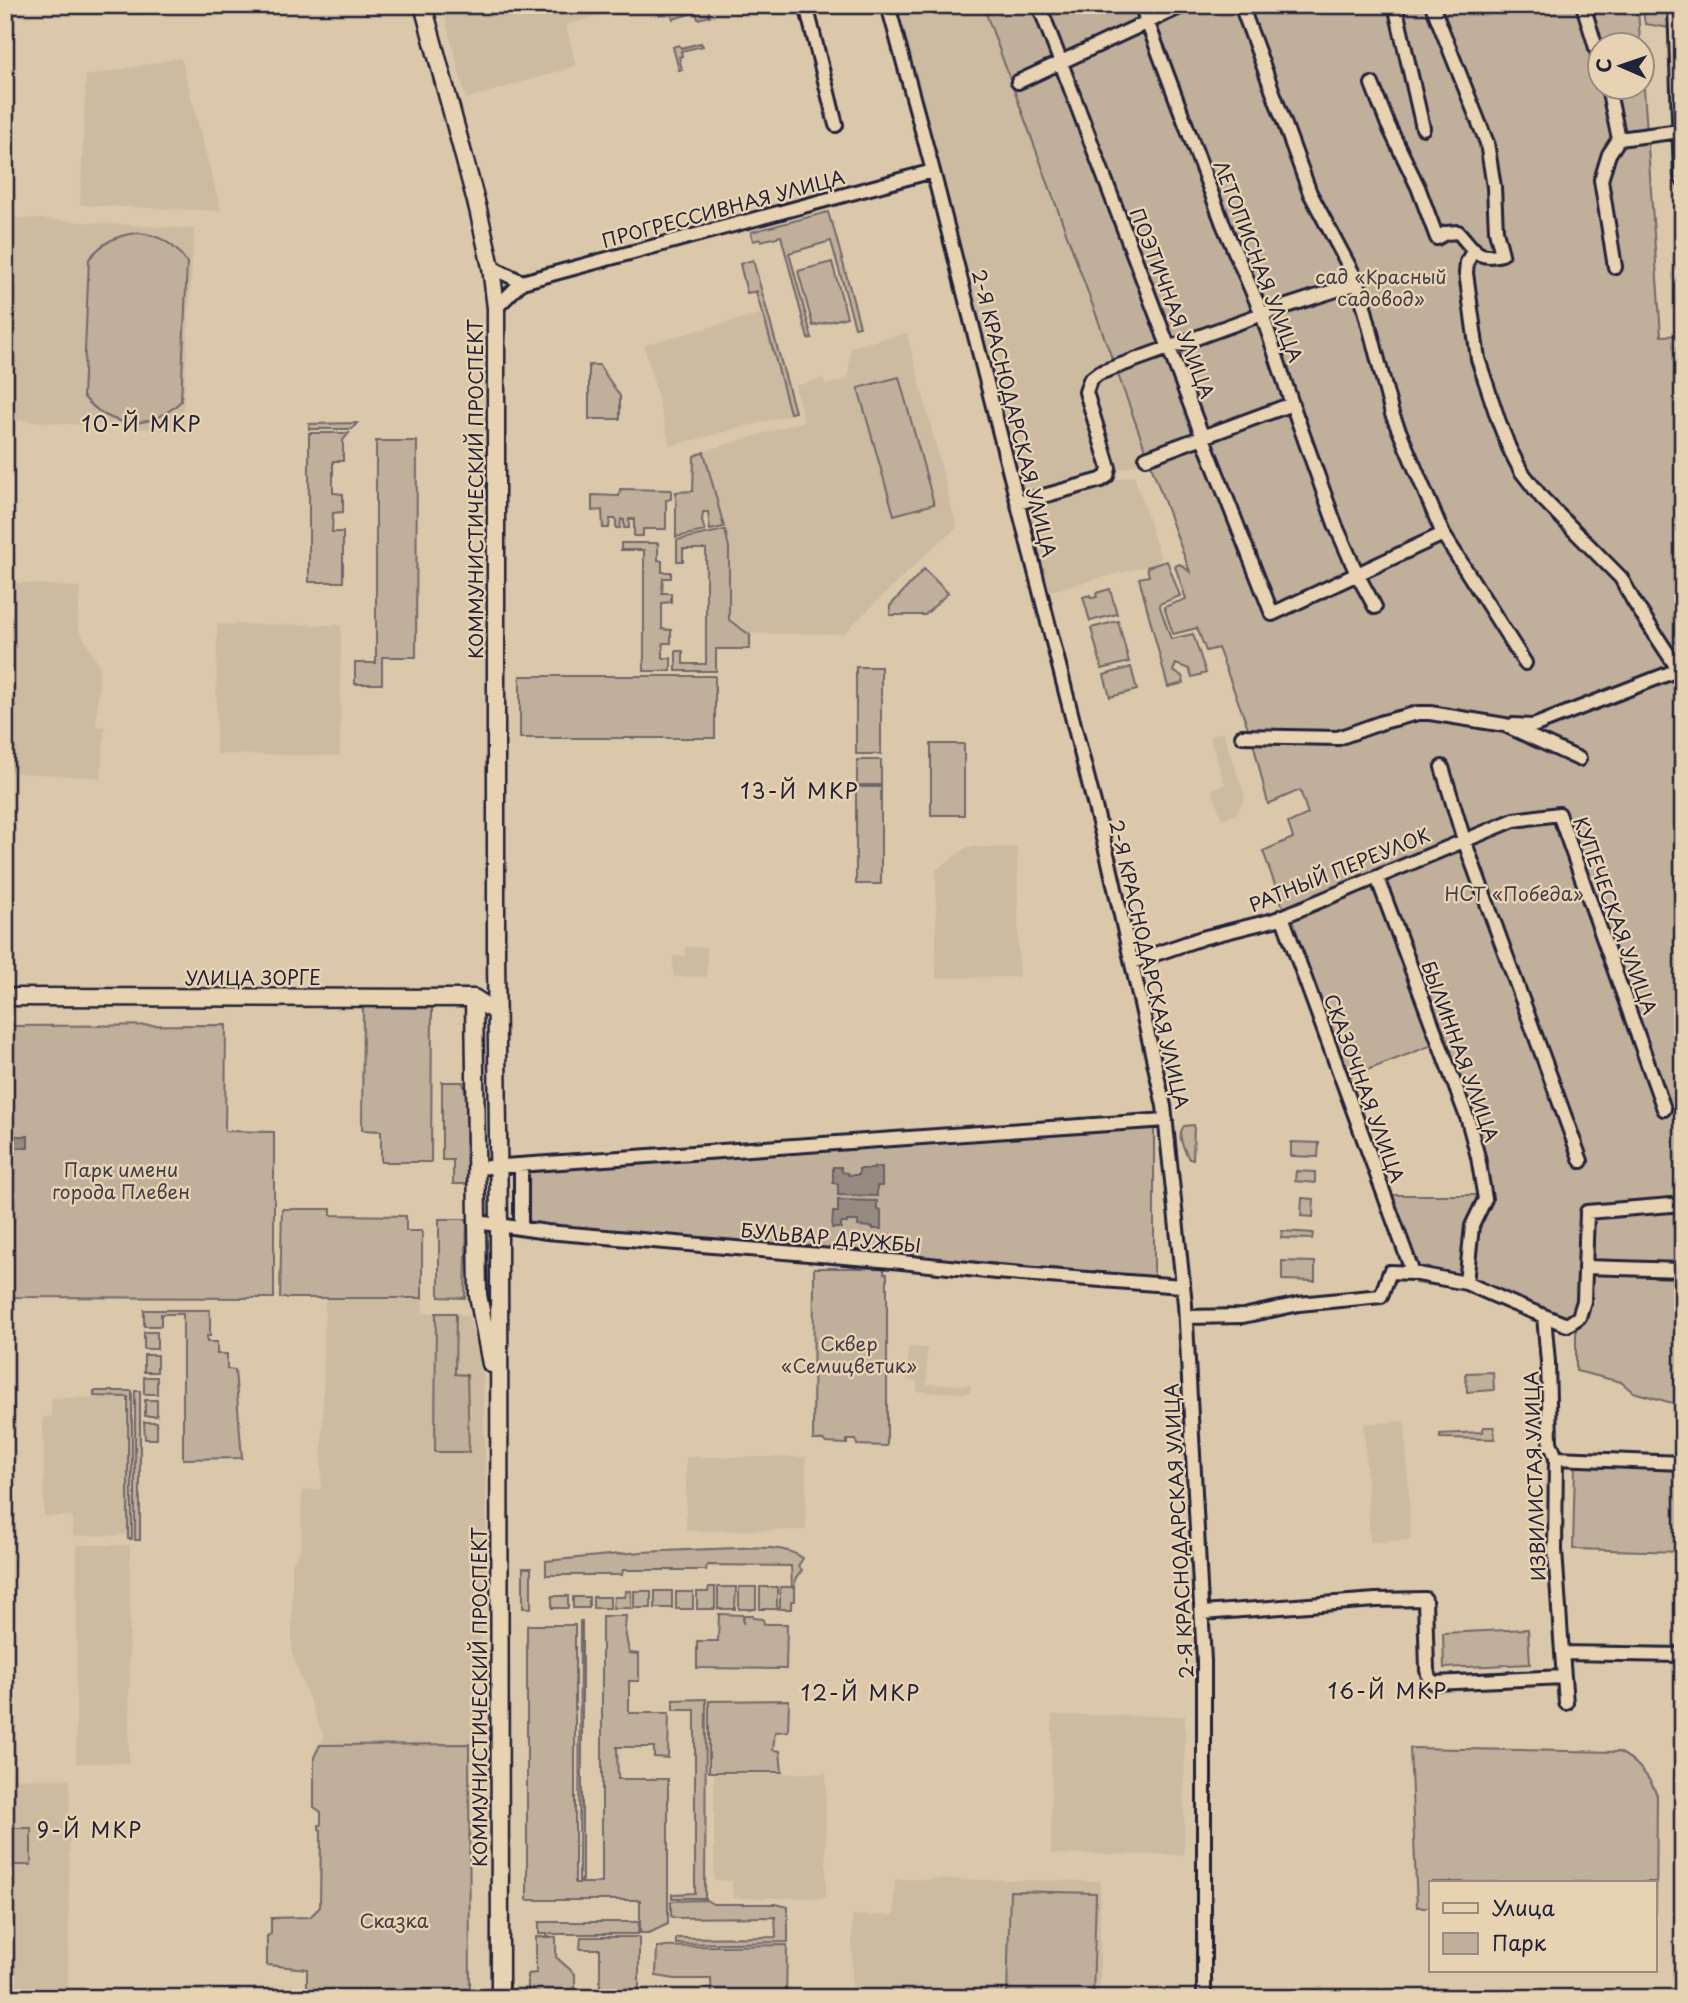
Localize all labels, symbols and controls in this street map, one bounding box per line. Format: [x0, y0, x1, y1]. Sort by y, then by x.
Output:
north arrow [1586, 32, 1656, 102]
text: С [1589, 58, 1617, 73]
street label: ЛЕТОПИСНАЯ УЛИЦА [1208, 156, 1310, 366]
street label: ПРОГРЕССИВНАЯ УЛИЦА [598, 162, 848, 254]
street label: ПОЭТИЧНАЯ УЛИЦА [1124, 204, 1222, 402]
park label: сад «Красный садовод» [1315, 262, 1447, 312]
street label: 2-Я КРАСНОДАРСКАЯ УЛИЦА [966, 266, 1064, 560]
street label: КОММУНИСТИЧЕСКИЙ ПРОСПЕКТ [461, 319, 489, 659]
district label: 10-Й МКР [81, 407, 203, 439]
district label: 13-Й МКР [740, 774, 860, 806]
street label: КУПЕЧЕСКАЯ УЛИЦА [1567, 812, 1665, 1018]
street label: 2-Я КРАСНОДАРСКАЯ УЛИЦА [1103, 817, 1197, 1111]
street label: РАТНЫЙ ПЕРЕУЛОК [1244, 820, 1434, 918]
park label: НСТ «Победа» [1444, 879, 1584, 907]
street label: БЫЛИННАЯ УЛИЦА [1415, 957, 1507, 1145]
street label: УЛИЦА ЗОРГЕ [185, 963, 321, 991]
street label: СКАЗОЧНАЯ УЛИЦА [1318, 990, 1412, 1186]
park label: Парк имени города Плевен [52, 1155, 190, 1205]
street label: БУЛЬВАР ДРУЖБЫ [740, 1215, 922, 1259]
park label: Сквер «Семицветик» [781, 1329, 917, 1379]
street label: ИЗВИЛИСТАЯ УЛИЦА [1516, 1370, 1552, 1582]
street label: 2-Я КРАСНОДАРСКАЯ УЛИЦА [1156, 1383, 1200, 1679]
street label: КОММУНИСТИЧЕСКИЙ ПРОСПЕКТ [465, 1527, 493, 1867]
district label: 16-Й МКР [1328, 1674, 1448, 1706]
district label: 12-Й МКР [801, 1676, 921, 1708]
district label: 9-Й МКР [37, 1813, 143, 1845]
legend [1429, 1881, 1656, 1972]
text: Улица [1492, 1891, 1555, 1923]
park label: Сказка [360, 1906, 429, 1934]
text: Парк [1492, 1926, 1547, 1958]

